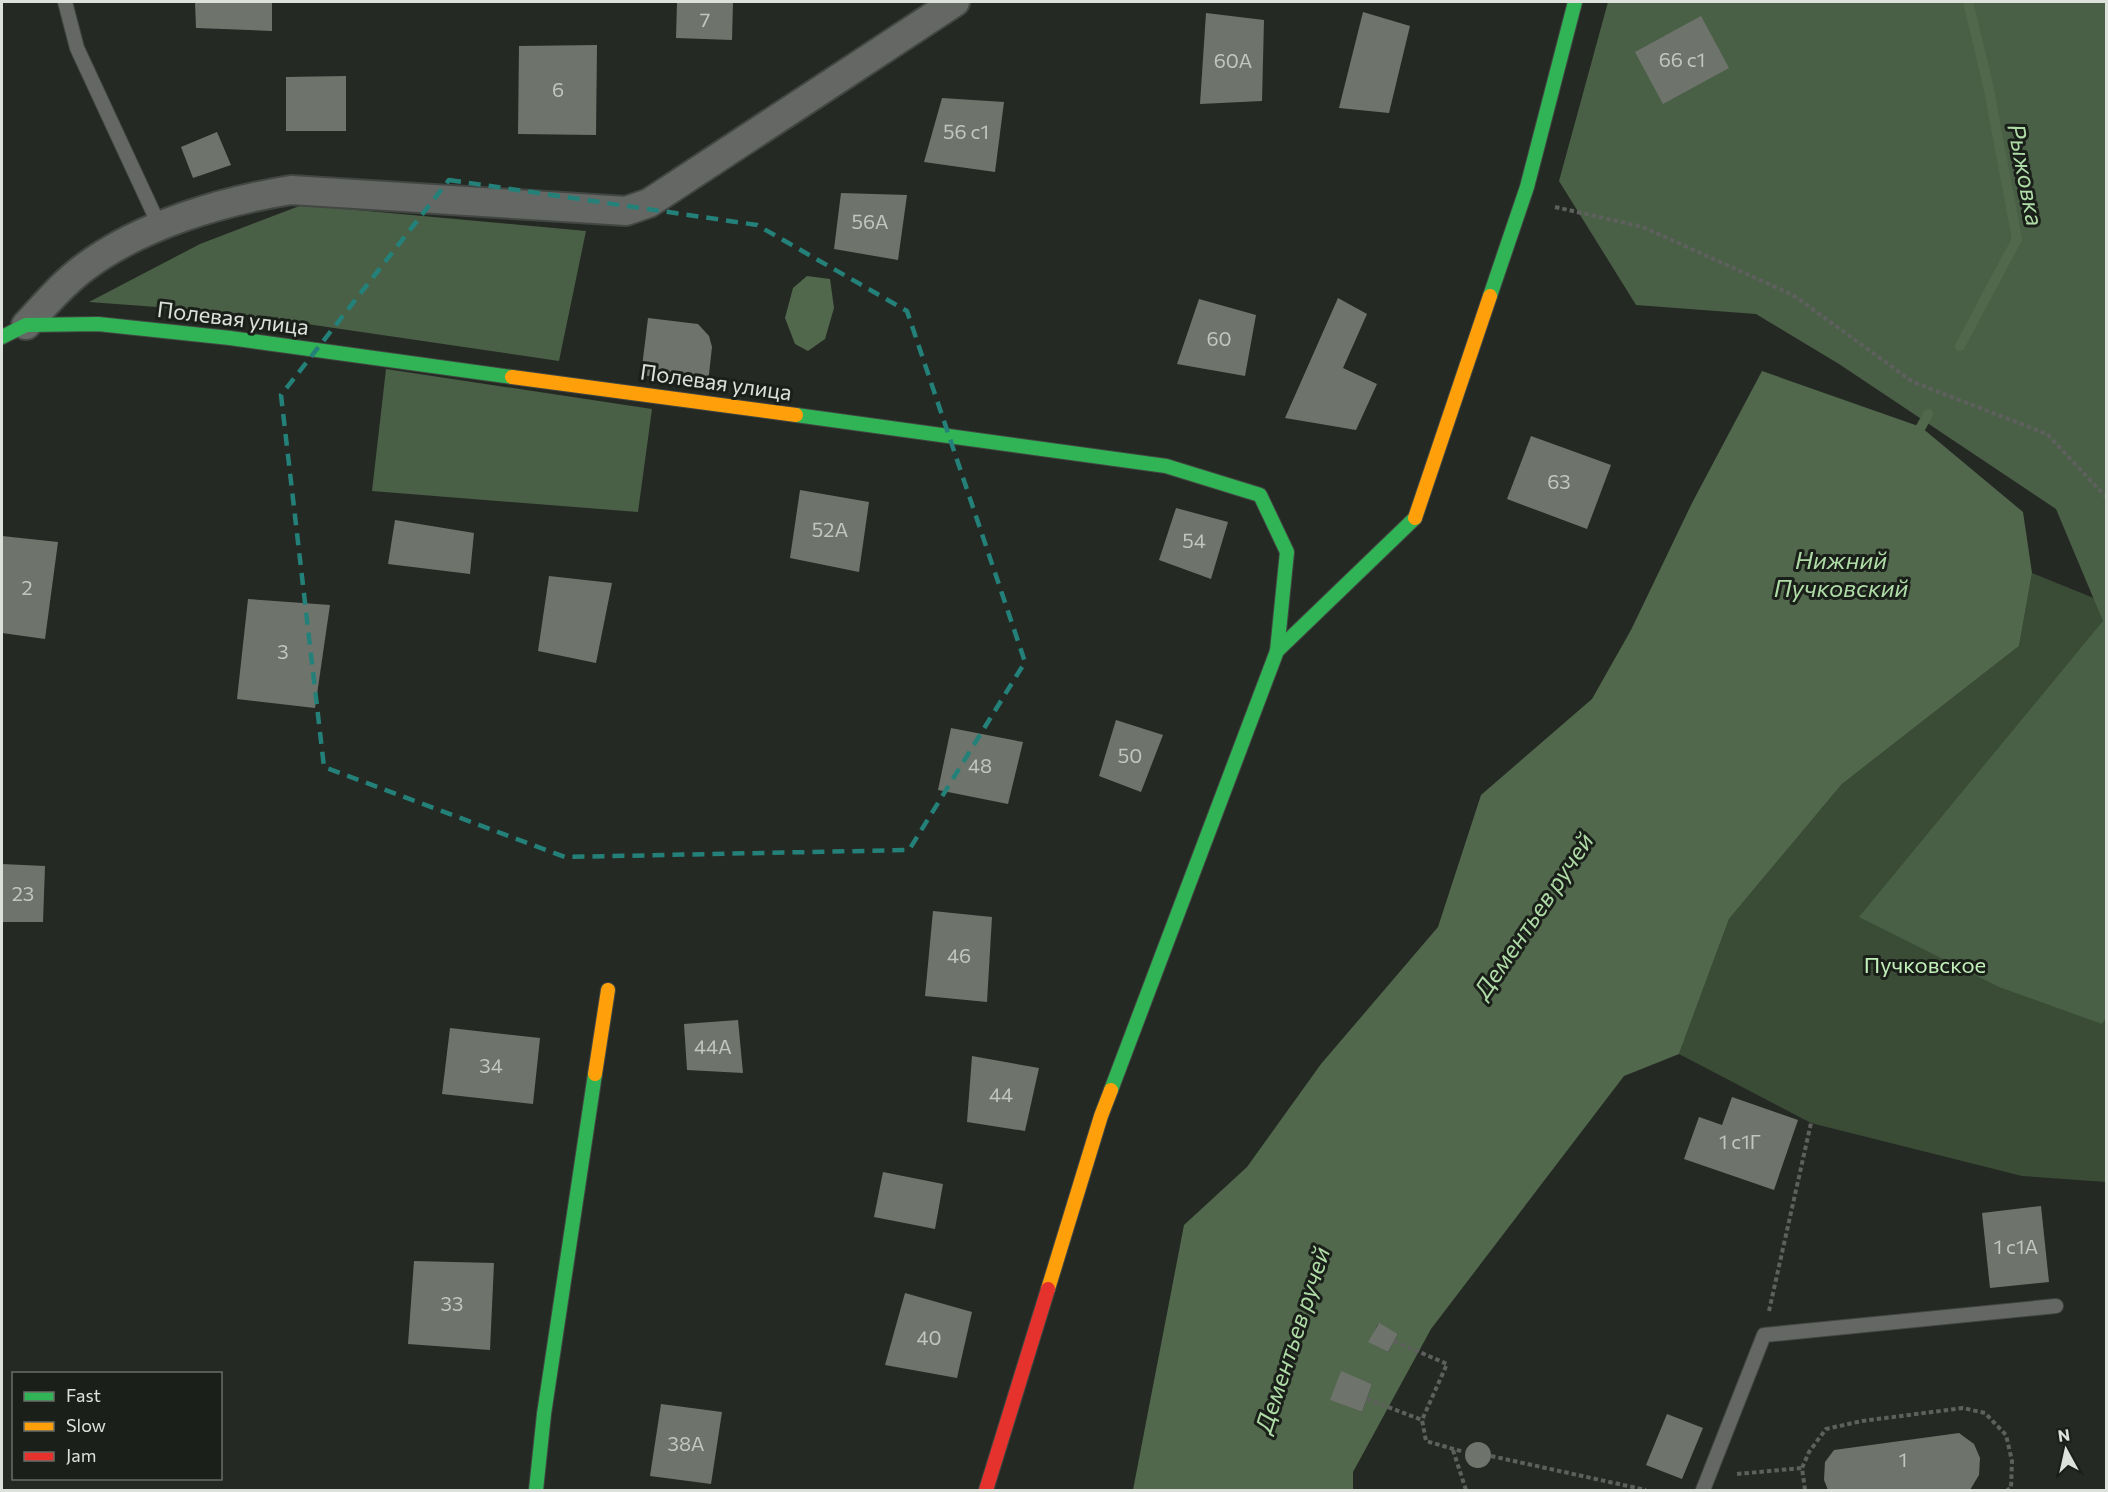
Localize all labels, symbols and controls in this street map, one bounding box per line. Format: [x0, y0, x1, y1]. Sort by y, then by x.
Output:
house number: 7 [700, 7, 710, 31]
house number: 66 с1 [1659, 47, 1705, 71]
house number: 60А [1214, 48, 1252, 72]
house number: 6 [552, 77, 564, 101]
house number: 56 с1 [943, 119, 989, 143]
water label: Рыжовка [2002, 121, 2051, 228]
house number: 56А [852, 209, 889, 233]
street label: Полевая улица [156, 295, 311, 340]
house number: 60 [1206, 326, 1232, 350]
street label: Полевая улица [639, 358, 794, 406]
house number: 63 [1547, 469, 1571, 493]
house number: 52А [812, 517, 848, 541]
house number: 54 [1182, 528, 1206, 552]
water label: Нижний Пучковский [1774, 545, 1909, 602]
house number: 2 [21, 575, 33, 599]
house number: 3 [277, 639, 289, 663]
house number: 50 [1118, 743, 1142, 767]
house number: 48 [968, 753, 992, 777]
water label: Дементьев ручей [1466, 827, 1599, 1005]
house number: 23 [12, 881, 34, 905]
house number: 46 [947, 943, 971, 967]
park label: Пучковское [1864, 951, 1986, 978]
house number: 44А [694, 1034, 732, 1058]
house number: 34 [479, 1053, 503, 1077]
house number: 44 [989, 1082, 1013, 1106]
house number: 1 с1Г [1719, 1129, 1761, 1153]
house number: 1 с1А [1994, 1234, 2039, 1258]
water label: Дементьев ручей [1247, 1243, 1335, 1438]
house number: 33 [441, 1291, 463, 1315]
house number: 40 [916, 1325, 942, 1349]
legend [12, 1372, 222, 1480]
text: Fast [66, 1384, 101, 1406]
text: Slow [66, 1414, 106, 1436]
north arrow [2036, 1420, 2096, 1480]
text: N [2057, 1424, 2071, 1445]
house number: 38А [668, 1431, 705, 1455]
text: Jam [66, 1444, 96, 1466]
house number: 1 [1899, 1447, 1907, 1471]

